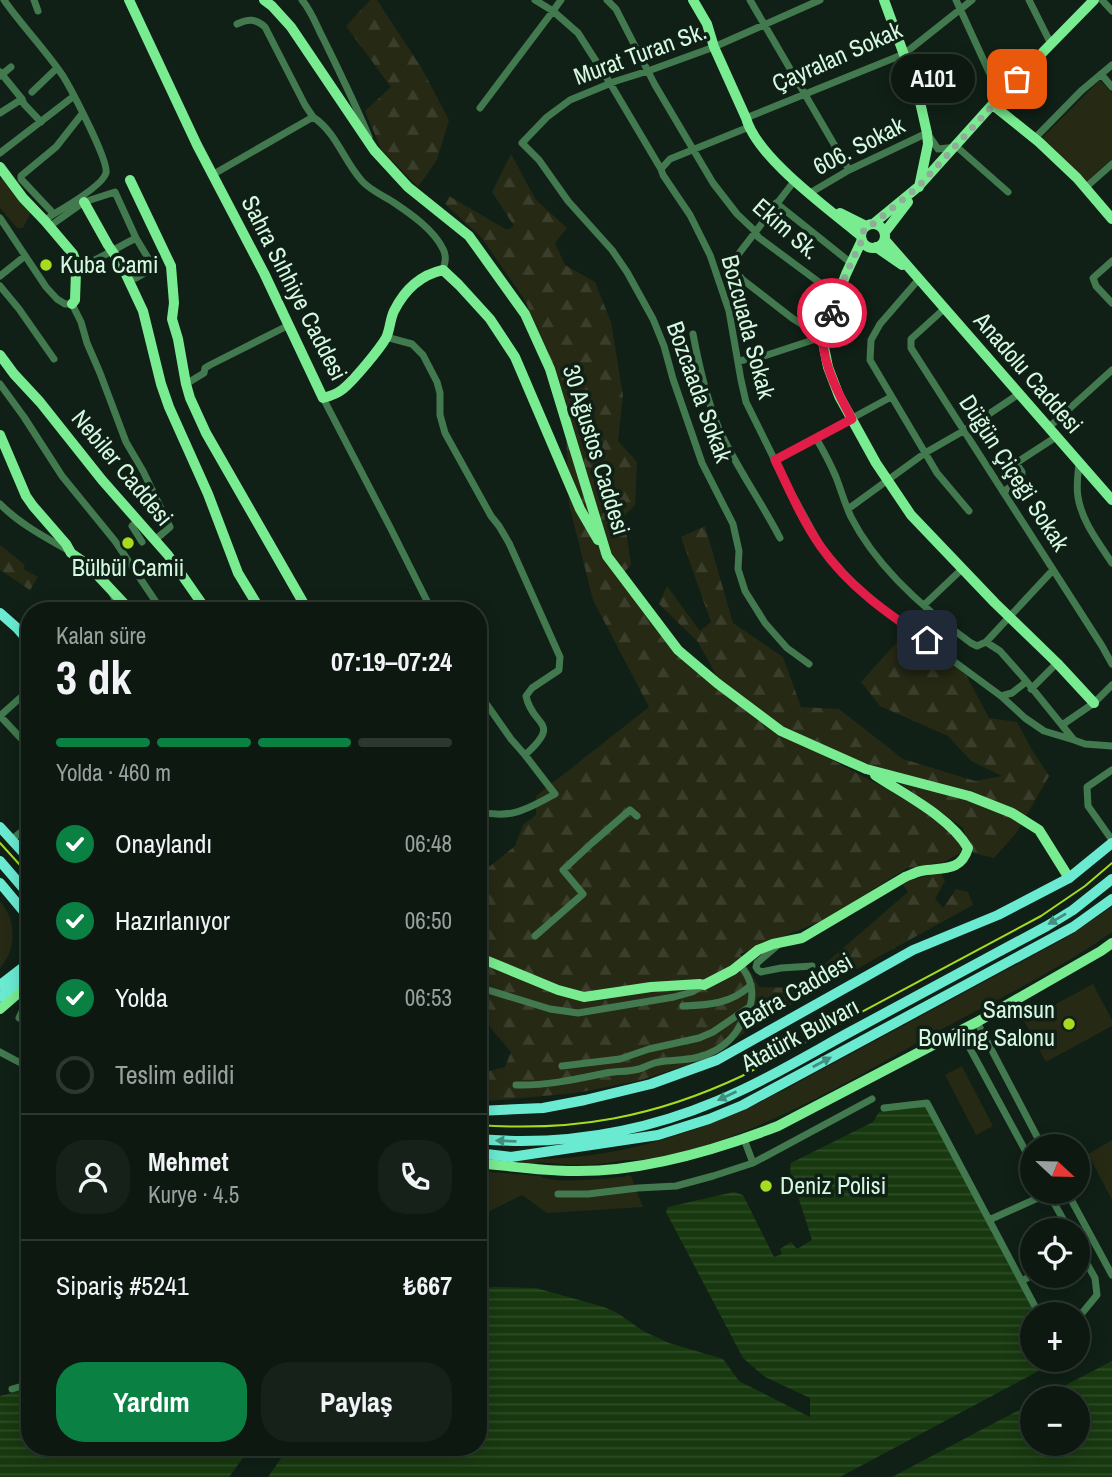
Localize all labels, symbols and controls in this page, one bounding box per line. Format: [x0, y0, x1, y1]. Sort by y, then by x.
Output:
street label: Çayralan Sokak [767, 13, 907, 99]
street label: Murat Turan Sk. [569, 14, 710, 92]
pin [987, 49, 1047, 109]
callout: A101 [891, 55, 975, 104]
icon: bag [998, 60, 1036, 98]
text: A101 [910, 63, 956, 94]
street label: 606. Sokak [807, 108, 910, 182]
street label: Sahra Sıhhiye Caddesi [234, 190, 355, 385]
street label: Ekim Sk. [746, 190, 827, 266]
place label: Kuba Cami [60, 248, 158, 280]
street label: Bozcuada Sokak [714, 251, 784, 402]
marker: Kuba Cami [38, 257, 54, 273]
courier [797, 278, 867, 348]
icon: bike [813, 294, 851, 332]
street label: Anadolu Caddesi [966, 304, 1090, 440]
street label: Bozcaada Sokak [660, 317, 740, 467]
street label: 30 Ağustos Caddesi [556, 361, 638, 539]
street label: Düğün Çiçeği Sokak [952, 388, 1077, 557]
street label: Nebiler Caddesi [65, 403, 181, 532]
marker: Bülbül Camii [120, 535, 136, 551]
place label: Bülbül Camii [72, 551, 184, 583]
pin [897, 610, 957, 670]
text: Kalan süre [56, 620, 146, 651]
icon: home [908, 621, 946, 659]
text: 07:19–07:24 [331, 644, 452, 679]
text: 3 dk [56, 646, 132, 708]
text: Yolda · 460 m [56, 757, 171, 788]
icon: check [56, 825, 94, 863]
text: Onaylandı [115, 826, 212, 861]
text: 06:48 [405, 828, 452, 859]
icon: check [56, 902, 94, 940]
text: Hazırlanıyor [115, 903, 230, 938]
text: 06:50 [405, 905, 452, 936]
one-way arrow [1048, 913, 1067, 926]
street label: Bafra Caddesi [733, 945, 858, 1035]
icon: check [56, 979, 94, 1017]
text: Yolda [115, 980, 168, 1015]
text: 06:53 [405, 982, 452, 1013]
street label: Atatürk Bulvarı [734, 990, 864, 1079]
place label: Samsun Bowling Salonu [918, 993, 1055, 1053]
marker: Samsun Bowling Salonu [1061, 1016, 1077, 1032]
one-way arrow [812, 1056, 832, 1068]
text: Teslim edildi [115, 1057, 235, 1092]
one-way arrow [717, 1091, 737, 1102]
north arrow [1020, 1134, 1090, 1204]
map controls [1020, 1134, 1090, 1456]
one-way arrow [495, 1135, 517, 1147]
button: person [56, 1140, 130, 1214]
button: phone [378, 1140, 452, 1214]
text: Mehmet [148, 1144, 229, 1179]
place label: Deniz Polisi [780, 1169, 886, 1201]
marker: Deniz Polisi [758, 1178, 774, 1194]
text: Kurye · 4.5 [148, 1179, 239, 1210]
button: locate [1020, 1218, 1090, 1288]
text: Sipariş #5241 [56, 1268, 189, 1303]
text: ₺667 [403, 1268, 452, 1303]
button: + [1020, 1302, 1090, 1372]
button: Yardım [56, 1362, 247, 1442]
button: Paylaş [261, 1362, 452, 1442]
button: − [1020, 1386, 1090, 1456]

